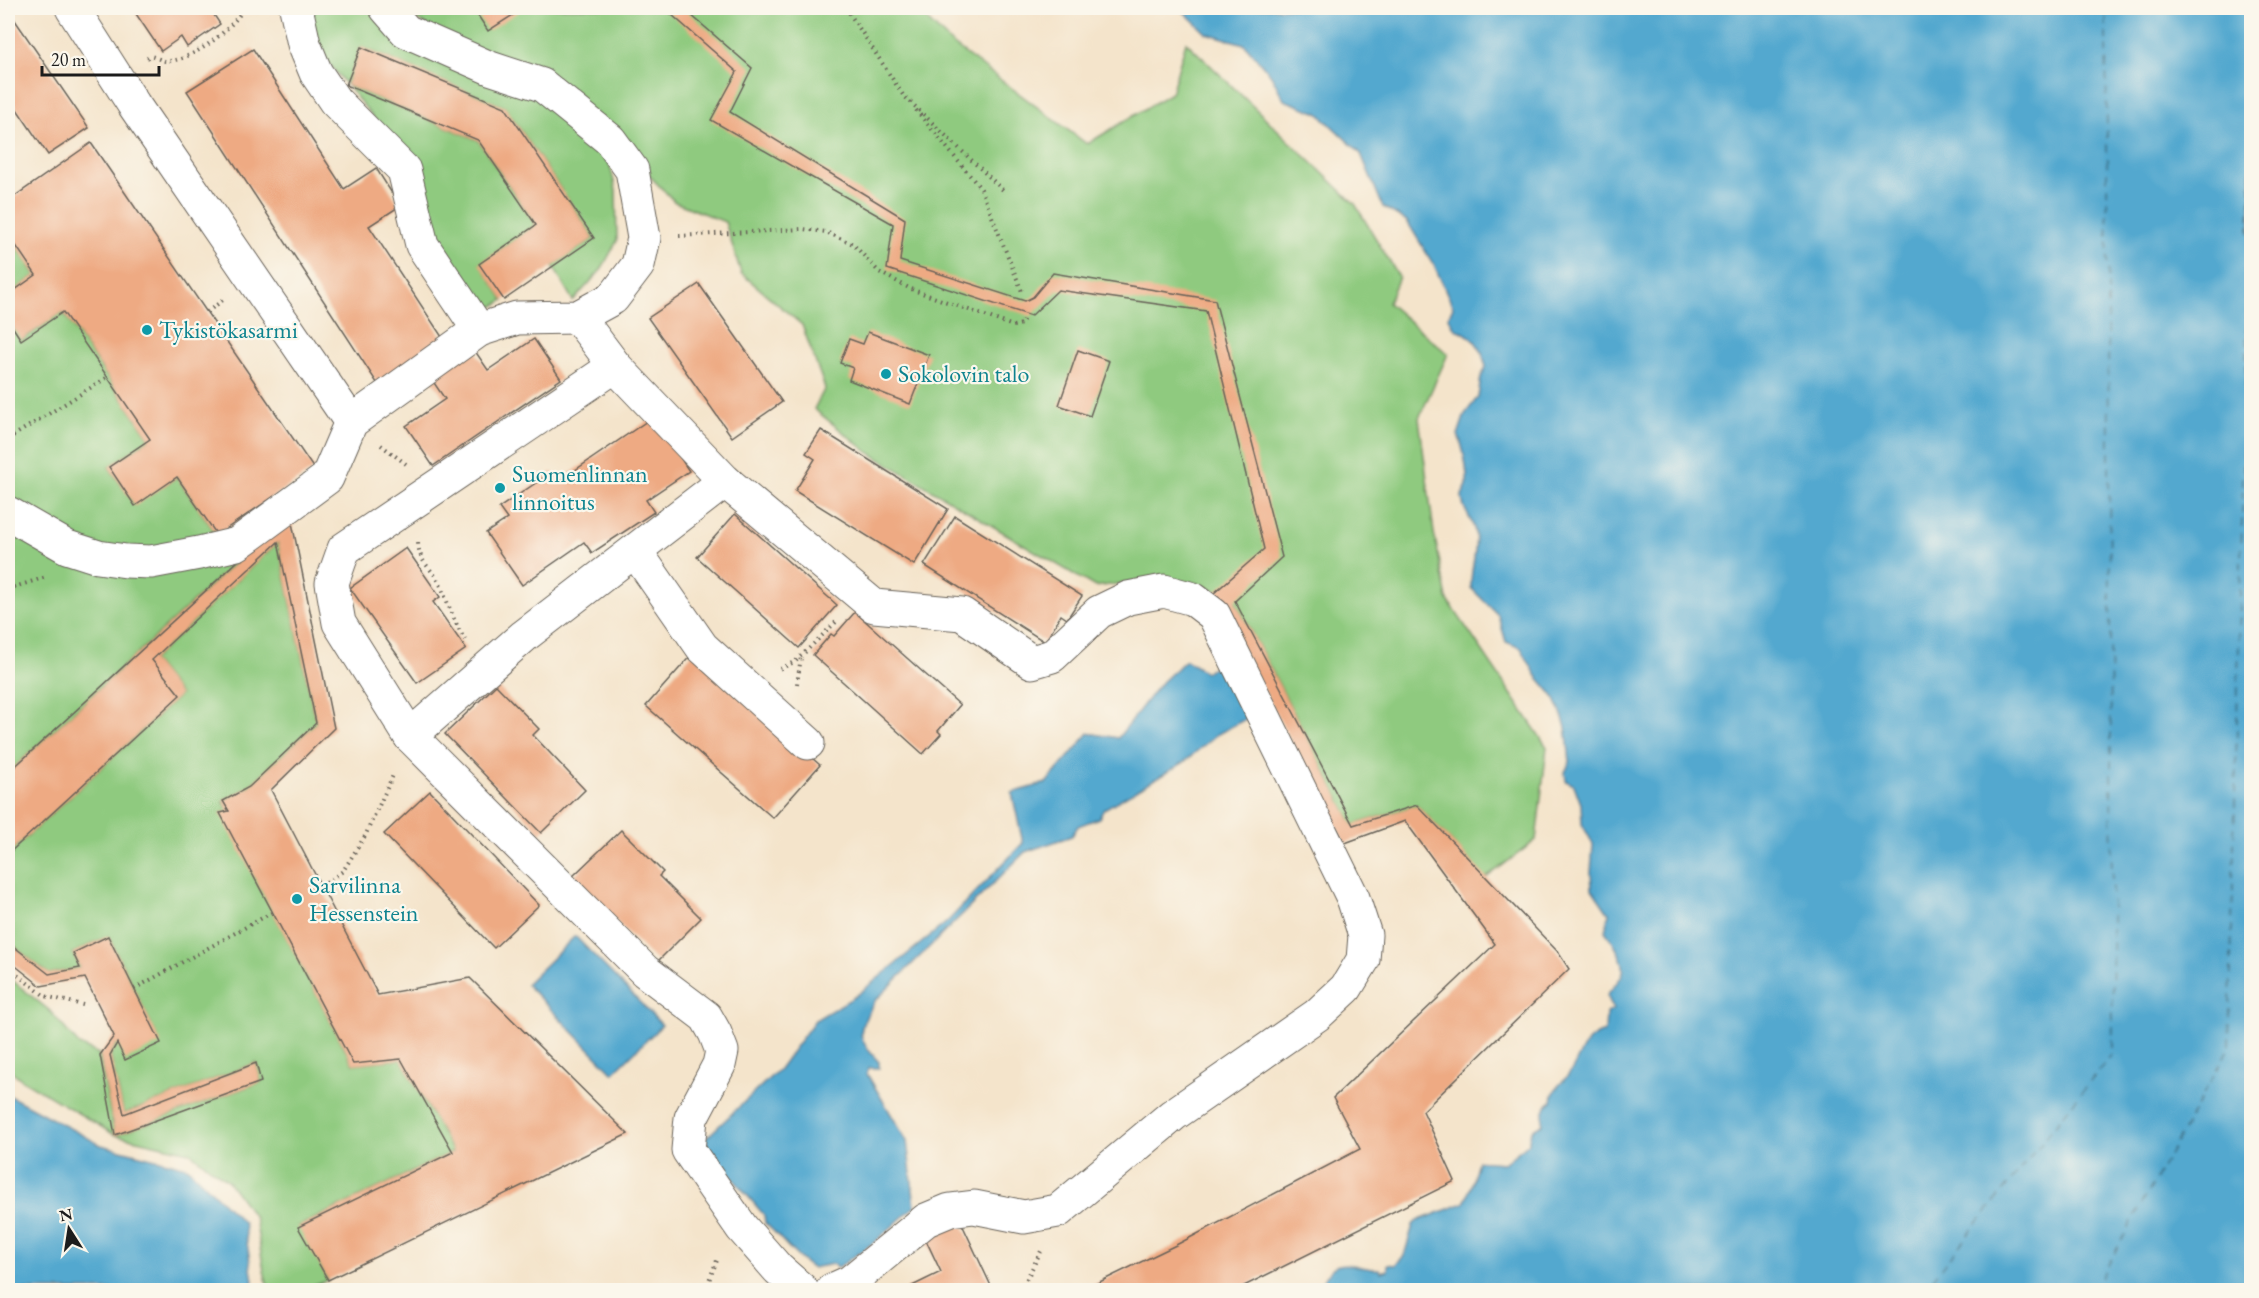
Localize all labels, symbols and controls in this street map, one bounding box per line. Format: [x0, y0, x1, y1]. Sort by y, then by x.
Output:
scale bar [42, 39, 159, 77]
text: 20 m [51, 48, 86, 71]
place label: Tykistökasarmi [159, 314, 298, 345]
marker: Tykistökasarmi [140, 323, 154, 337]
place label: Sokolovin talo [898, 358, 1029, 389]
marker: Sokolovin talo [879, 367, 893, 381]
place label: Suomenlinnan linnoitus [512, 458, 648, 517]
marker: Suomenlinnan linnoitus [493, 481, 507, 495]
place label: Sarvilinna Hessenstein [309, 869, 419, 928]
marker: Sarvilinna Hessenstein [290, 892, 304, 906]
north arrow [39, 1199, 99, 1259]
text: N [57, 1203, 75, 1226]

